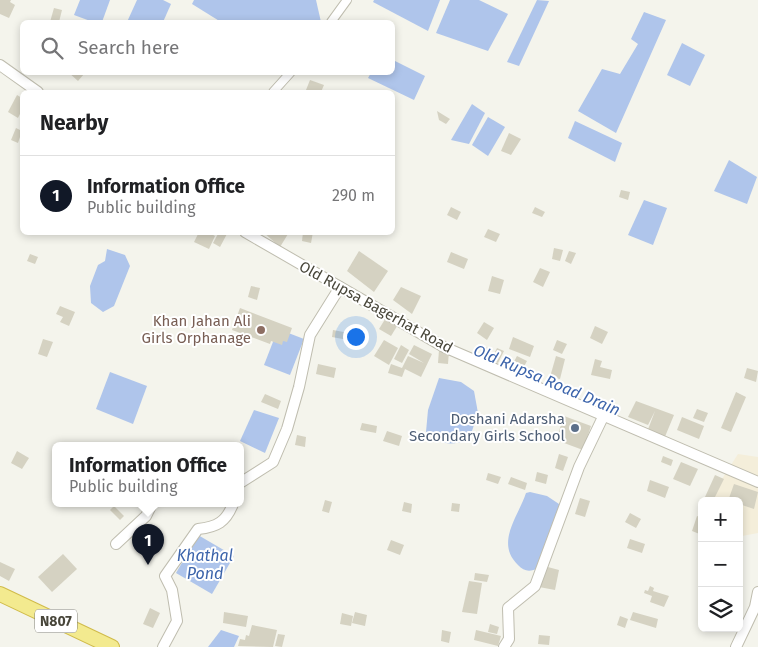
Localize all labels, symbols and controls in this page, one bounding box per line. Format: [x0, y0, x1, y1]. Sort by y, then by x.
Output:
search box [20, 20, 395, 75]
icon: search [38, 34, 66, 62]
text: Search here [78, 36, 179, 59]
text: Nearby [40, 110, 108, 136]
text: Information Office [87, 175, 245, 198]
text: 1 [52, 186, 60, 205]
text: 290 m [332, 186, 375, 205]
text: Public building [87, 198, 195, 217]
street label: Old Rupsa Bagerhat Road [296, 257, 456, 357]
place label: Khan Jahan Ali Girls Orphanage [142, 312, 251, 347]
marker: Khan Jahan Ali Girls Orphanage [255, 324, 267, 336]
your location [343, 324, 369, 350]
water label: Old Rupsa Road Drain [471, 340, 623, 420]
place label: Doshani Adarsha Secondary Girls School [409, 410, 566, 445]
marker: Doshani Adarsha Secondary Girls School [569, 422, 581, 434]
popup [52, 442, 244, 507]
text: Information Office [69, 454, 227, 477]
text: Public building [69, 477, 177, 496]
map controls [698, 497, 743, 632]
button: + [698, 497, 743, 542]
pin: 1 [132, 524, 164, 565]
button: − [698, 542, 743, 587]
water label: Khathal Pond [177, 546, 233, 583]
button: layers [698, 587, 743, 632]
road number: N807 [35, 610, 77, 632]

